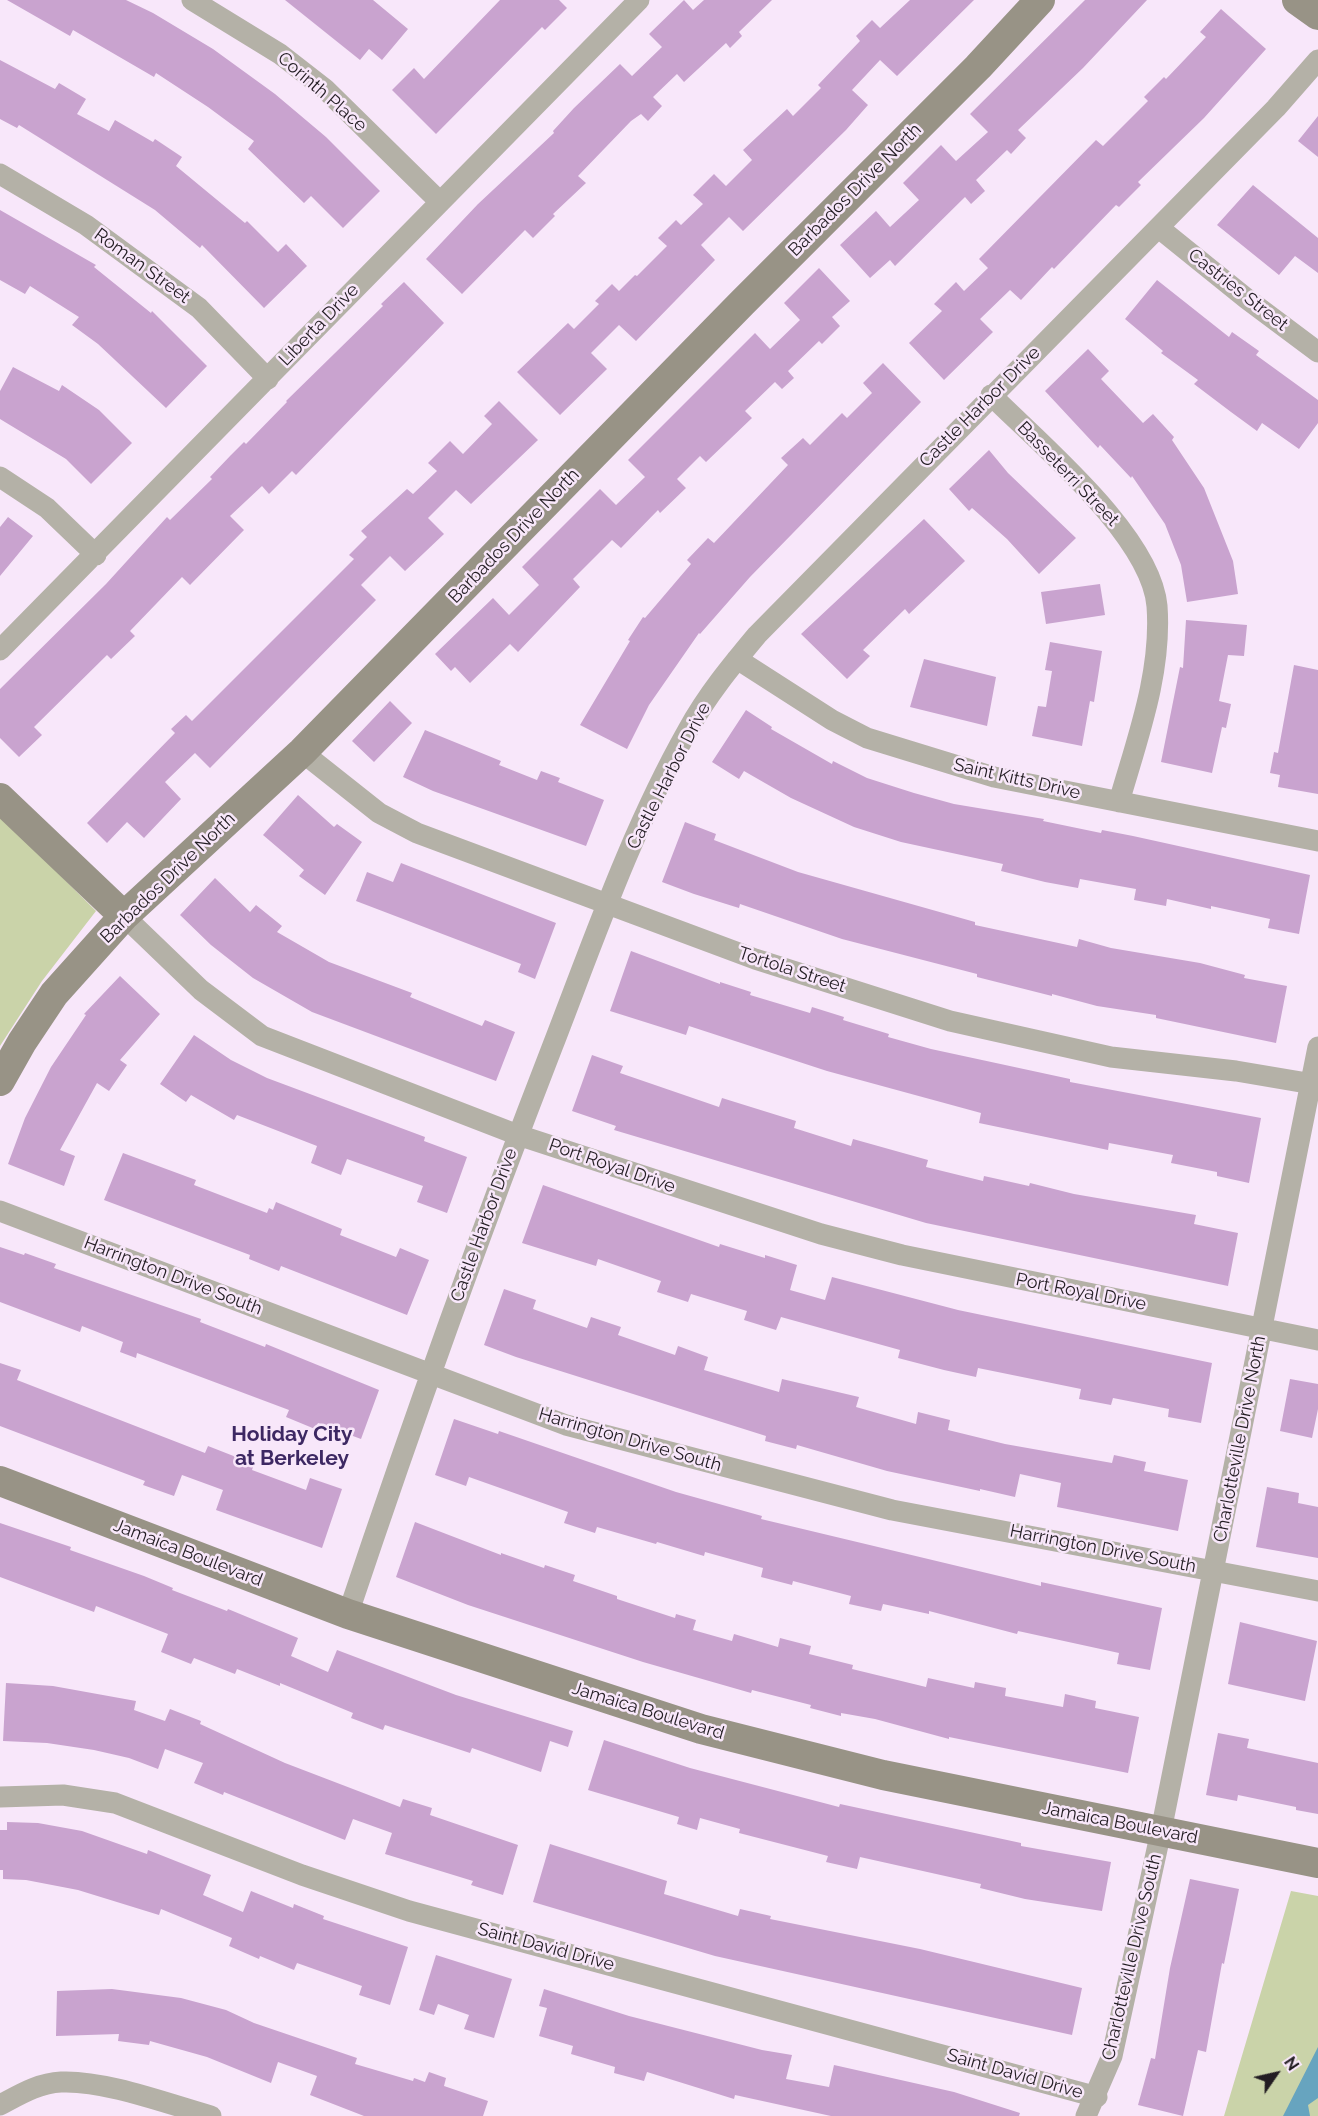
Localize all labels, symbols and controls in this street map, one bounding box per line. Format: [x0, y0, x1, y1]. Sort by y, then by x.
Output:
street label: Corinth Place [273, 47, 371, 137]
street label: Barbados Drive North [784, 119, 926, 261]
street label: Roman Street [90, 224, 194, 308]
street label: Castries Street [1184, 244, 1292, 336]
street label: Liberta Drive [274, 279, 364, 371]
street label: Castle Harbor Drive [915, 342, 1045, 472]
street label: Basseterri Street [1013, 417, 1123, 531]
street label: Barbados Drive North [444, 464, 584, 608]
street label: Castle Harbor Drive [623, 699, 715, 853]
street label: Saint Kitts Drive [951, 754, 1083, 804]
street label: Barbados Drive North [96, 808, 240, 948]
street label: Tortola Street [736, 942, 848, 998]
street label: Port Royal Drive [546, 1134, 678, 1198]
street label: Castle Harbor Drive [446, 1145, 522, 1305]
street label: Harrington Drive South [81, 1232, 265, 1320]
street label: Port Royal Drive [1014, 1269, 1148, 1315]
street label: Charlotteville Drive North [1209, 1334, 1271, 1544]
street label: Harrington Drive South [536, 1404, 724, 1476]
district label: Holiday City at Berkeley [231, 1422, 353, 1472]
street label: Jamaica Boulevard [110, 1515, 266, 1591]
street label: Harrington Drive South [1008, 1520, 1198, 1578]
street label: Jamaica Boulevard [569, 1678, 727, 1744]
street label: Jamaica Boulevard [1040, 1797, 1200, 1849]
street label: Charlotteville Drive South [1098, 1852, 1166, 2062]
street label: Saint David Drive [475, 1918, 617, 1976]
street label: Saint David Drive [945, 2044, 1085, 2104]
north arrow [1246, 2044, 1306, 2104]
text: N [1280, 2053, 1303, 2074]

